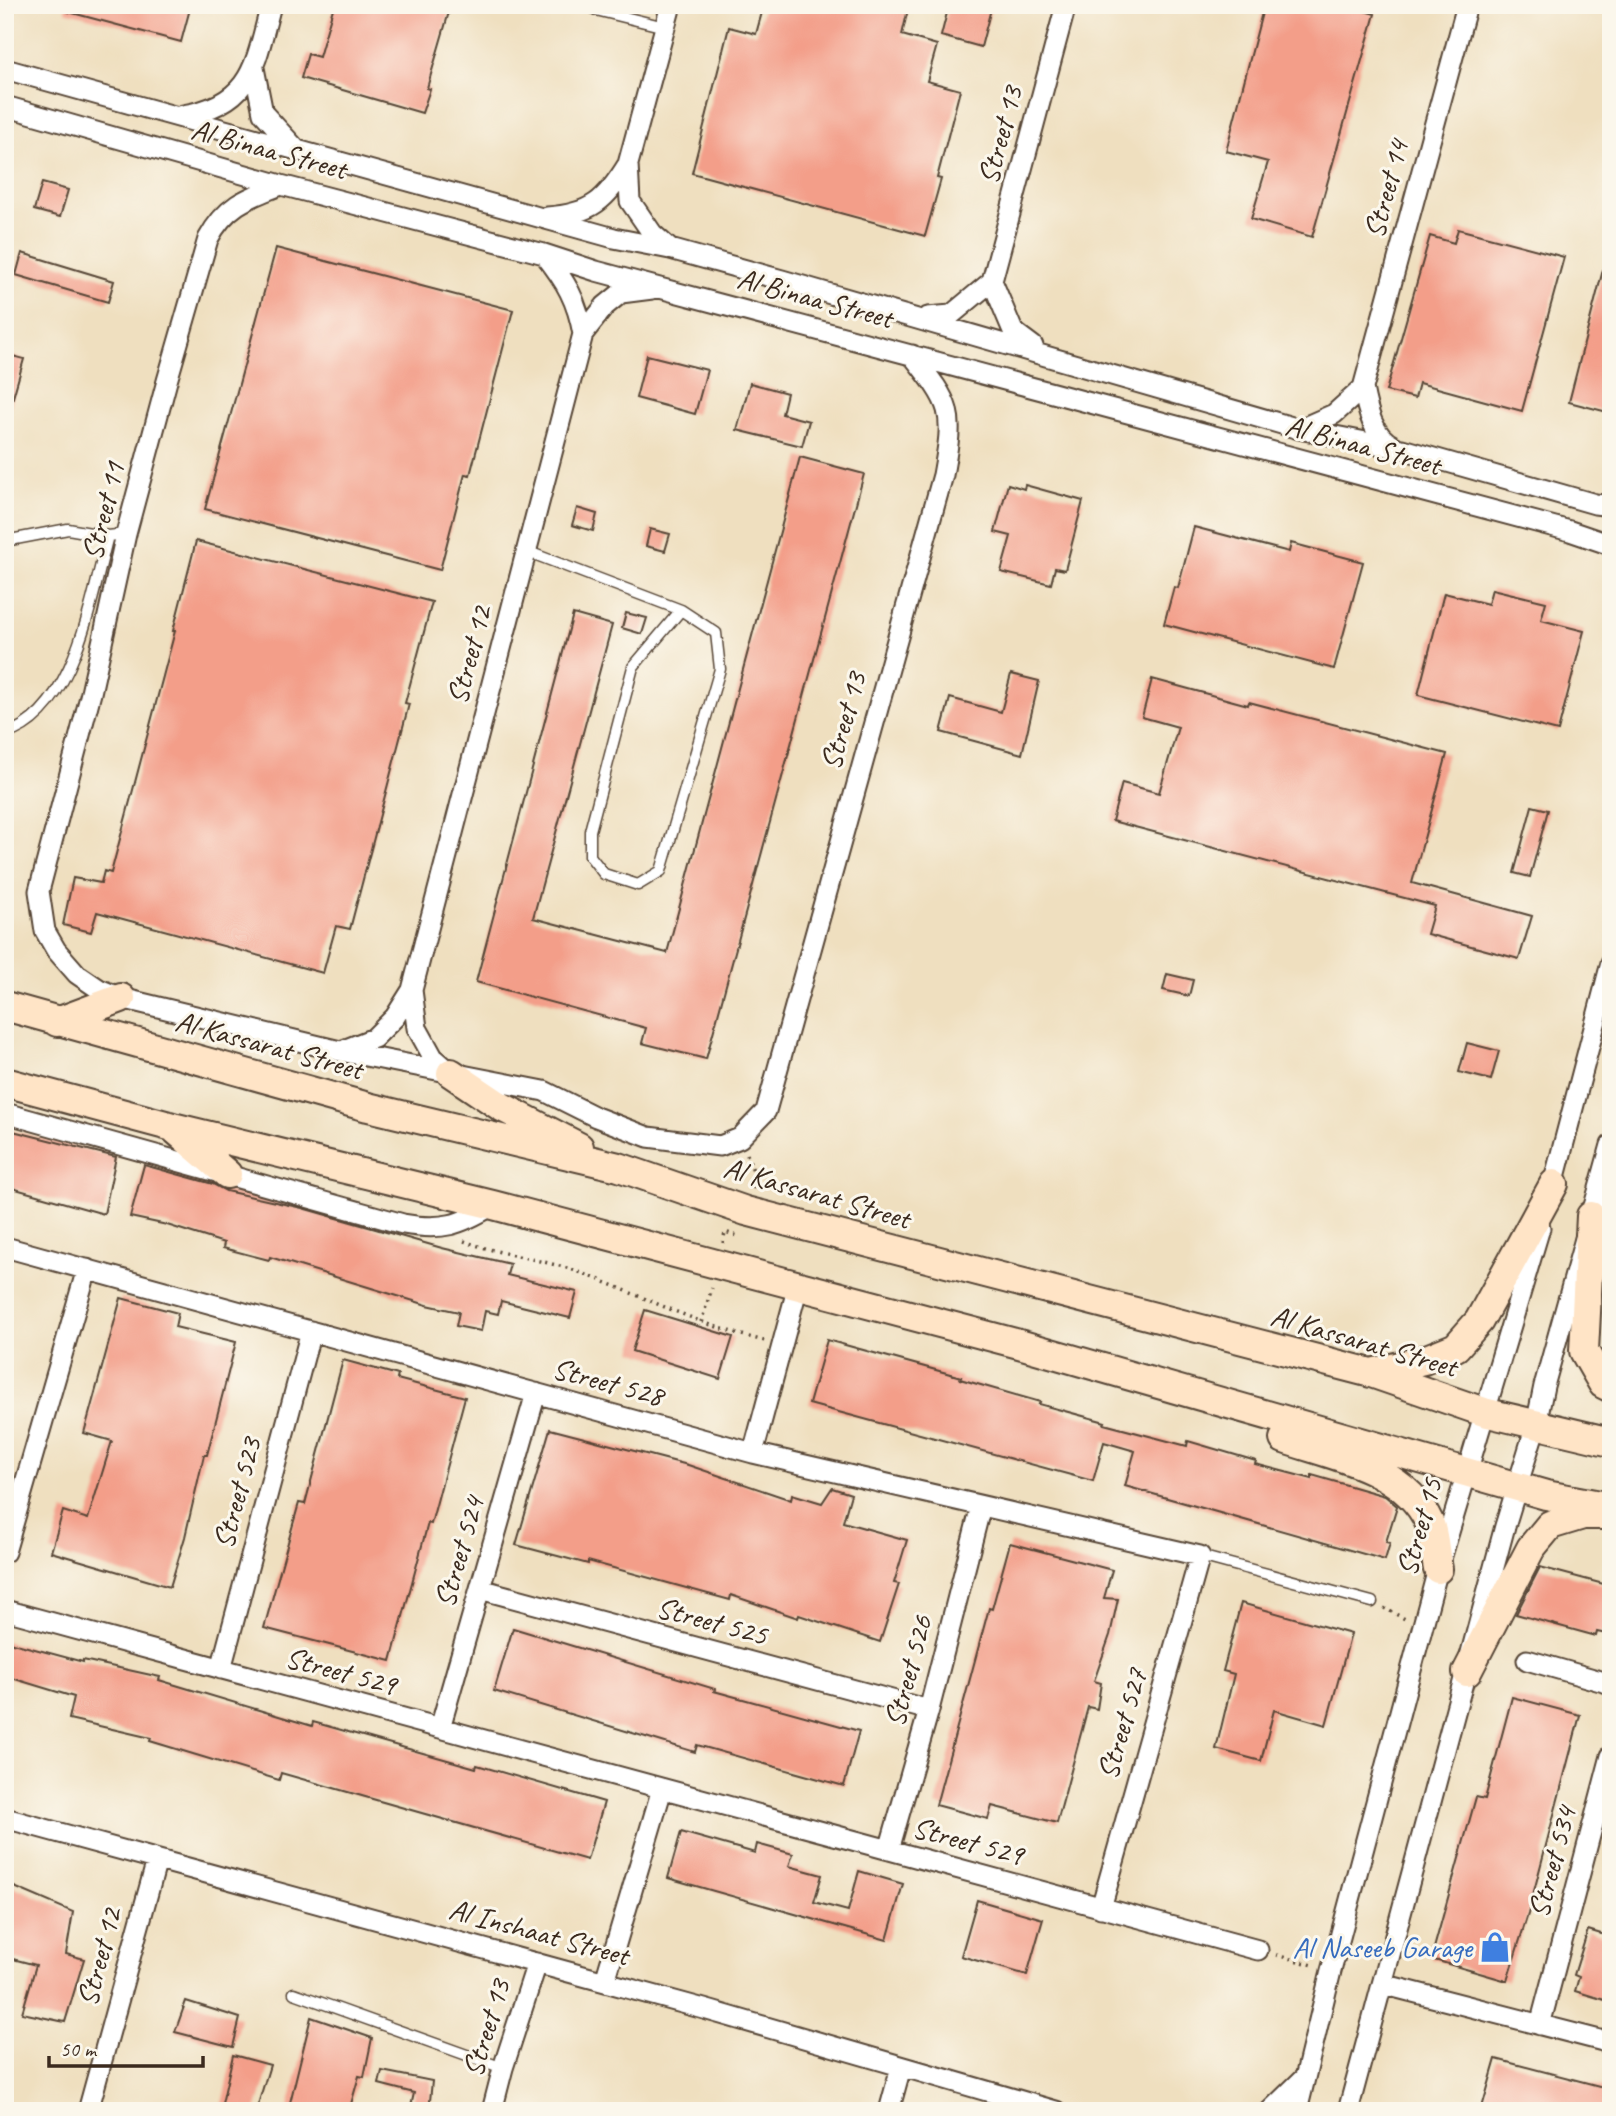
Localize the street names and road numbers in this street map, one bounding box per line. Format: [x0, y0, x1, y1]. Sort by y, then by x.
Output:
street label: Street 13 [969, 80, 1032, 188]
street label: Al Binaa Street [187, 110, 354, 189]
street label: Street 14 [1355, 134, 1418, 242]
street label: Al Binaa Street [733, 259, 900, 338]
street label: Al Binaa Street [1281, 406, 1448, 485]
street label: Street 11 [73, 457, 134, 564]
street label: Street 12 [438, 600, 501, 708]
street label: Street 13 [811, 665, 876, 774]
street label: Al Kassarat Street [171, 1002, 369, 1089]
street label: Al Kassarat Street [720, 1148, 917, 1239]
street label: Al Kassarat Street [1267, 1296, 1464, 1387]
street label: Street 528 [548, 1349, 670, 1416]
street label: Street 523 [204, 1431, 271, 1553]
street label: Street 15 [1387, 1472, 1451, 1580]
street label: Street 524 [425, 1490, 494, 1612]
street label: Street 525 [652, 1588, 773, 1654]
street label: Street 526 [875, 1610, 941, 1731]
street label: Street 529 [281, 1638, 403, 1705]
street label: Street 527 [1088, 1663, 1156, 1784]
street label: Street 534 [1519, 1800, 1586, 1922]
street label: Street 529 [908, 1808, 1030, 1875]
street label: Al Inshaat Street [445, 1890, 636, 1975]
street label: Street 12 [68, 1902, 131, 2010]
street label: Street 13 [453, 1972, 519, 2081]

